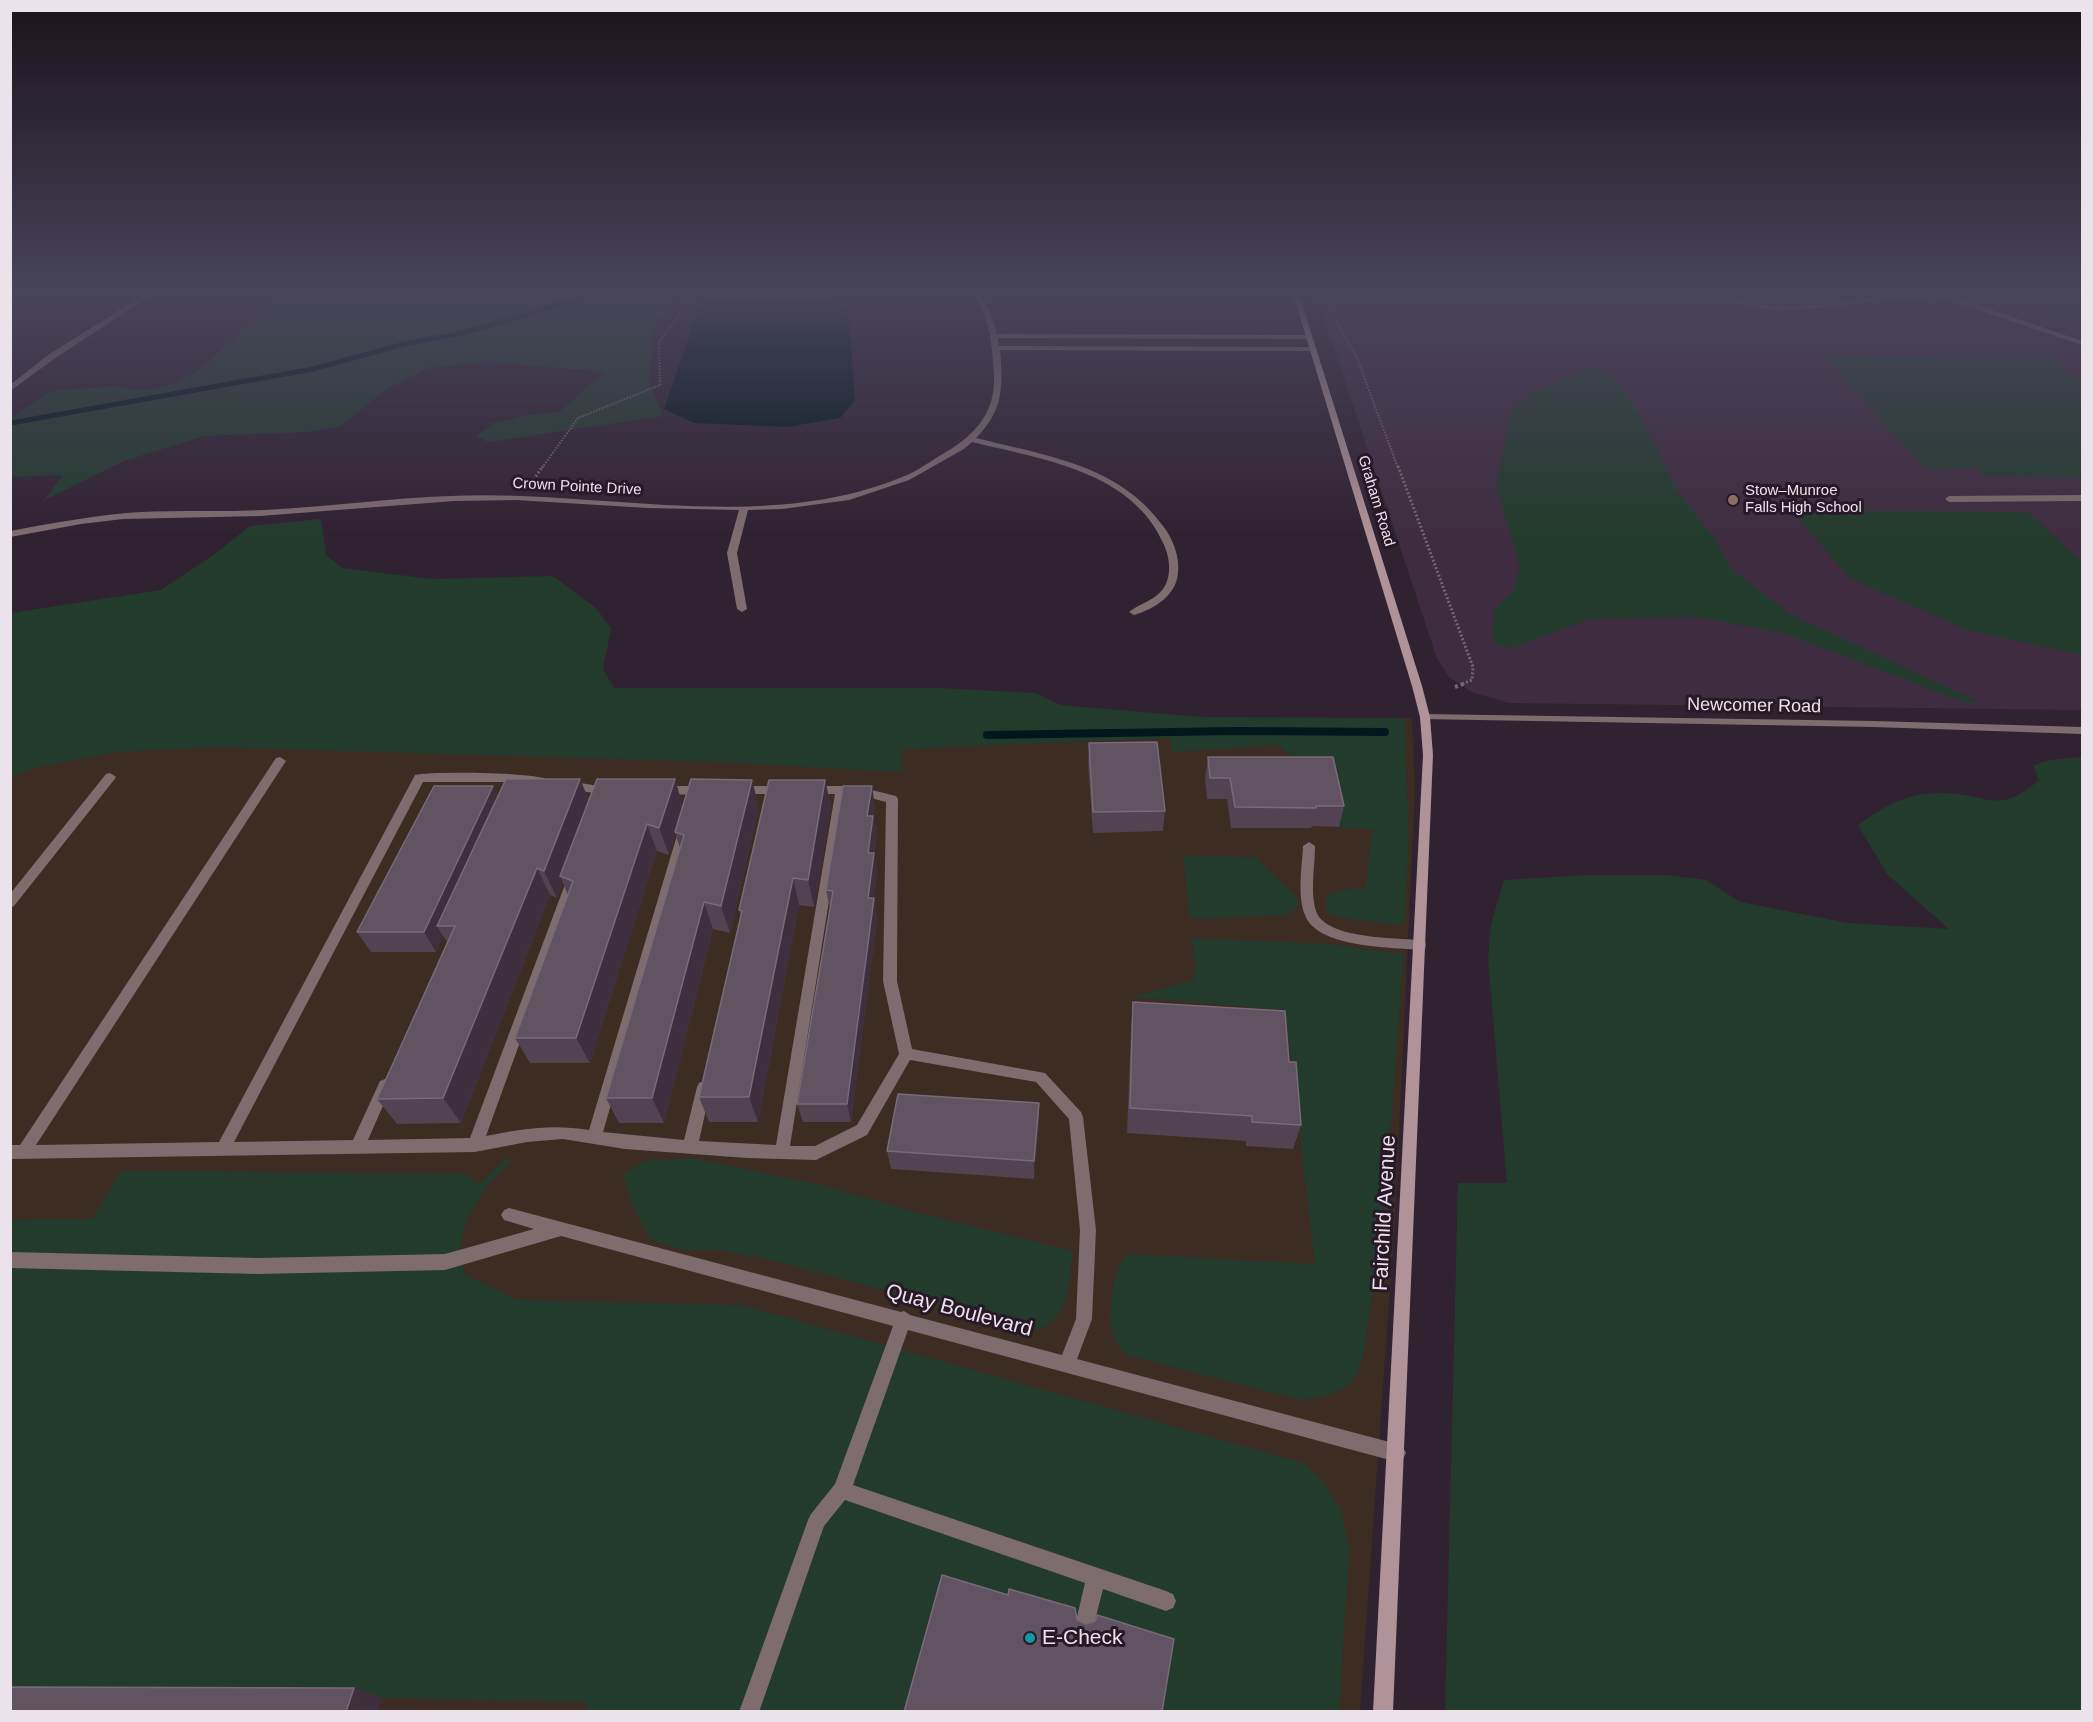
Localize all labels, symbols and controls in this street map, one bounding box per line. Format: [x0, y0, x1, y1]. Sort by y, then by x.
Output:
street label: Graham Road [1354, 453, 1398, 549]
street label: Crown Pointe Drive [512, 475, 642, 499]
place label: Stow–Munroe Falls High School [1745, 482, 1862, 517]
marker: Stow–Munroe Falls High School [1726, 493, 1740, 507]
street label: Newcomer Road [1687, 694, 1821, 718]
street label: Fairchild Avenue [1368, 1134, 1402, 1292]
street label: Quay Boulevard [883, 1279, 1035, 1343]
place label: E-Check [1042, 1625, 1123, 1651]
marker: E-Check [1023, 1631, 1037, 1645]

